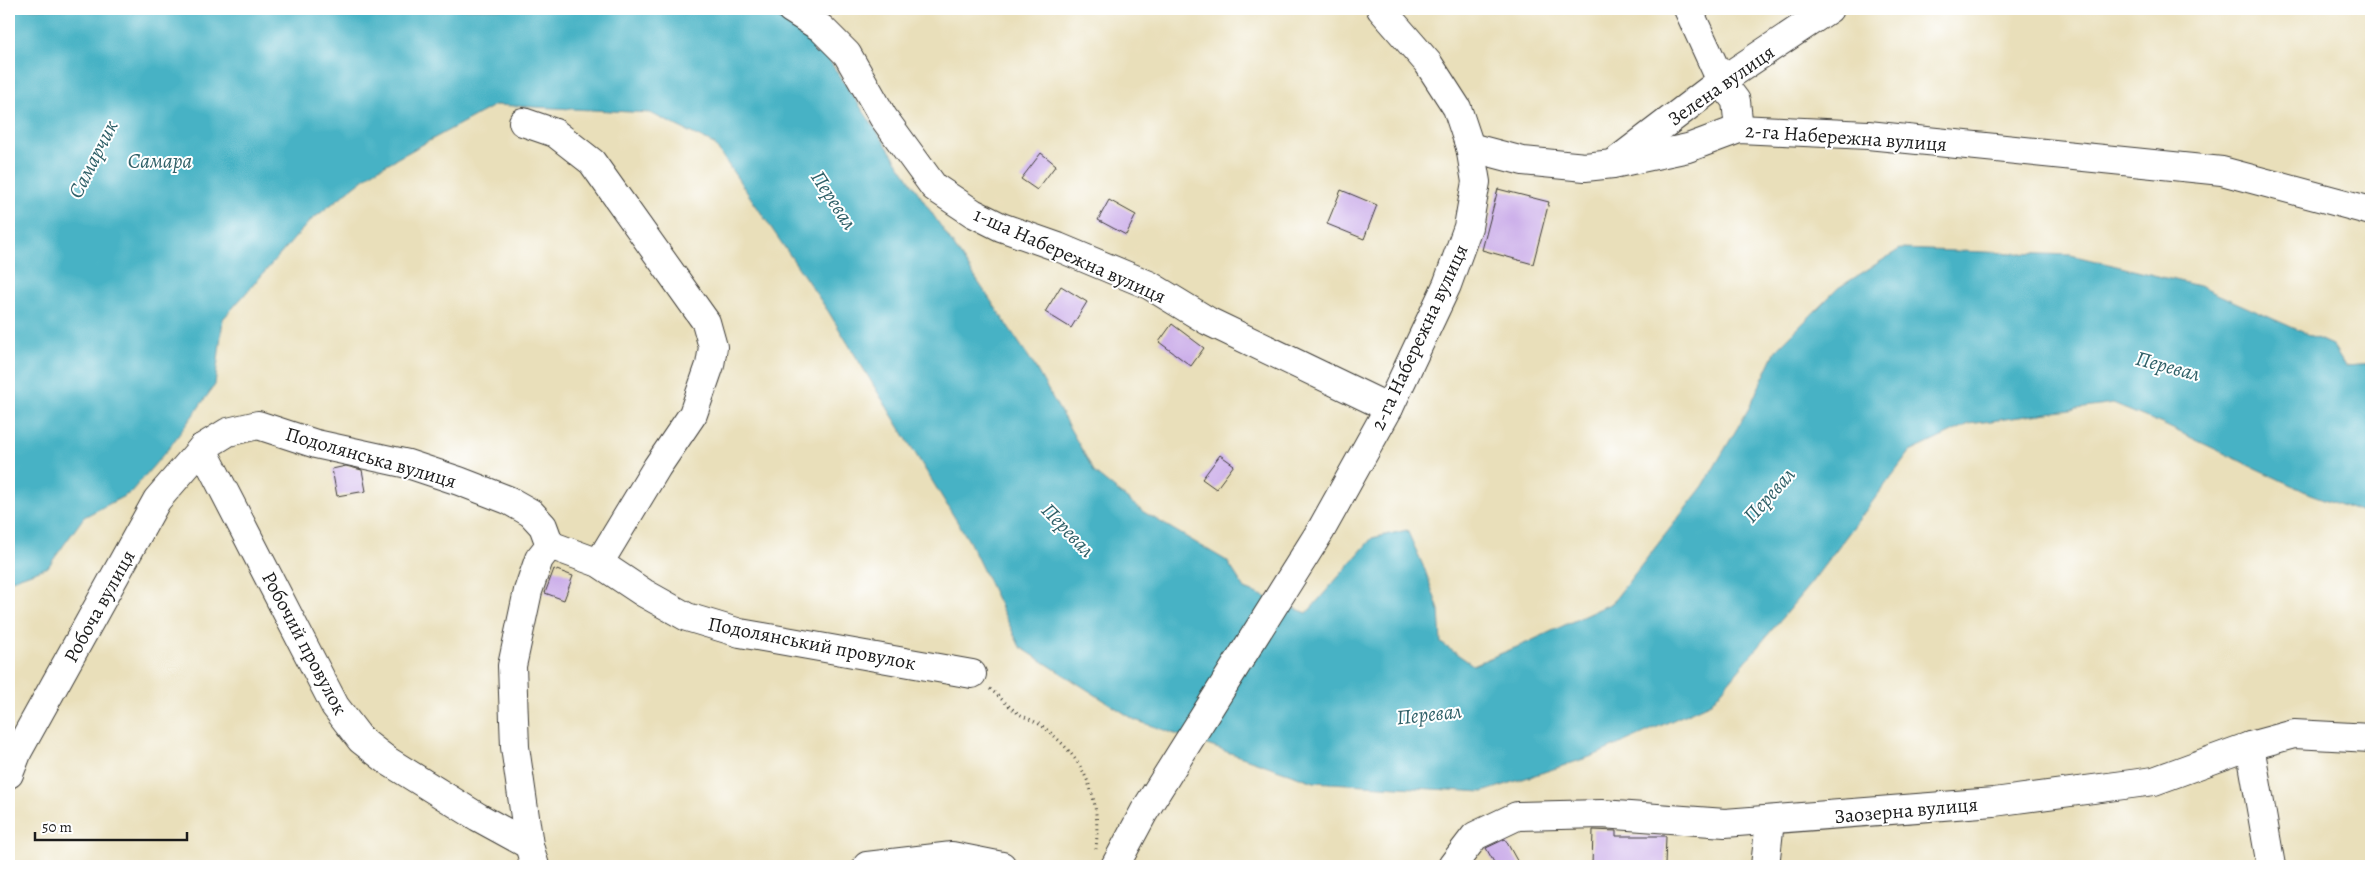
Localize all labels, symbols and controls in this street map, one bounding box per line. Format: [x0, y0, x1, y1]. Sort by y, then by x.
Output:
street label: Зелена вулиця [1663, 39, 1780, 132]
water label: Самарчик [61, 115, 125, 203]
street label: 2-га Набережна вулиця [1744, 117, 1948, 158]
water label: Самара [128, 147, 192, 175]
water label: Перевал [804, 165, 864, 236]
street label: 1-ша Набережна вулиця [969, 201, 1170, 310]
street label: 2-га Набережна вулиця [1364, 240, 1474, 435]
water label: Перевал [2133, 344, 2204, 388]
street label: Подолянська вулиця [282, 420, 459, 495]
water label: Перевал [1737, 461, 1802, 529]
water label: Перевал [1035, 497, 1101, 564]
street label: Робоча вулиця [57, 545, 141, 667]
street label: Робочий провулок [255, 567, 354, 720]
street label: Подолянський провулок [706, 610, 918, 677]
water label: Перевал [1395, 697, 1464, 731]
street label: Заозерна вулиця [1833, 791, 1979, 830]
scale bar [35, 810, 188, 842]
text: 50 m [42, 817, 72, 837]

